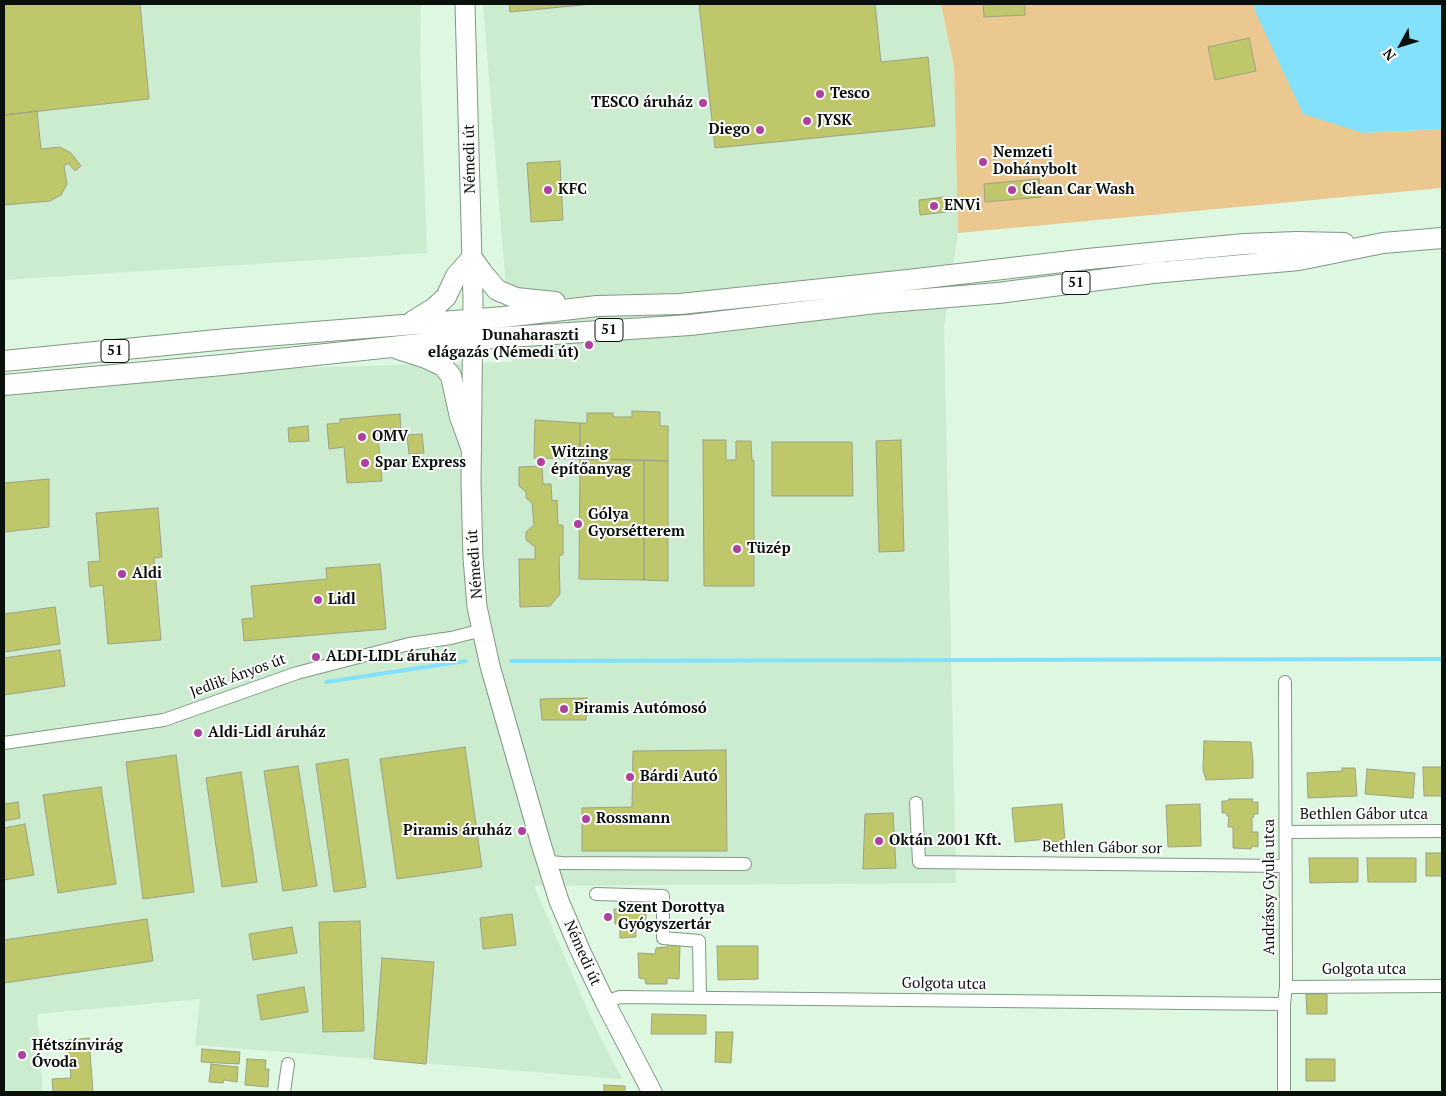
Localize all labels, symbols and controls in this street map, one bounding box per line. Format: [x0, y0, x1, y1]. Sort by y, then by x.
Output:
north arrow [1376, 20, 1426, 70]
text: N [1378, 45, 1400, 65]
place label: Tesco [830, 85, 870, 103]
marker: Tesco [814, 88, 826, 100]
place label: TESCO áruház [591, 94, 693, 112]
marker: TESCO áruház [697, 97, 709, 109]
place label: JYSK [817, 112, 852, 130]
marker: JYSK [801, 115, 813, 127]
place label: Diego [709, 121, 750, 139]
street label: Némedi út [460, 124, 480, 194]
marker: Diego [754, 124, 766, 136]
place label: Nemzeti Dohánybolt [993, 144, 1077, 179]
marker: Nemzeti Dohánybolt [977, 156, 989, 168]
place label: KFC [558, 181, 587, 199]
place label: Clean Car Wash [1022, 181, 1135, 199]
marker: KFC [542, 184, 554, 196]
marker: Clean Car Wash [1006, 184, 1018, 196]
place label: ENVi [944, 197, 980, 215]
marker: ENVi [928, 200, 940, 212]
road number: 51 [1062, 272, 1090, 294]
road number: 51 [595, 318, 623, 342]
place label: Dunaharaszti elágazás (Némedi út) [428, 327, 579, 362]
marker: Dunaharaszti elágazás (Némedi út) [583, 339, 595, 351]
road number: 51 [101, 340, 129, 362]
place label: OMV [372, 428, 408, 446]
marker: OMV [356, 431, 368, 443]
place label: Witzing építőanyag [551, 444, 631, 479]
place label: Spar Express [375, 454, 466, 472]
marker: Witzing építőanyag [535, 456, 547, 468]
marker: Spar Express [359, 457, 371, 469]
place label: Gólya Gyorsétterem [588, 506, 685, 541]
marker: Gólya Gyorsétterem [572, 518, 584, 530]
street label: Némedi út [464, 529, 486, 599]
place label: Tüzép [747, 540, 791, 558]
marker: Tüzép [731, 543, 743, 555]
place label: Aldi [132, 565, 162, 583]
marker: Aldi [116, 568, 128, 580]
place label: Lidl [328, 591, 356, 609]
marker: Lidl [312, 594, 324, 606]
place label: ALDI-LIDL áruház [326, 648, 457, 666]
street label: Jedlik Ányos út [188, 650, 288, 702]
marker: ALDI-LIDL áruház [310, 651, 322, 663]
place label: Piramis Autómosó [574, 700, 707, 718]
marker: Piramis Autómosó [558, 703, 570, 715]
place label: Aldi-Lidl áruház [208, 724, 326, 742]
marker: Aldi-Lidl áruház [192, 727, 204, 739]
place label: Bárdi Autó [640, 768, 718, 786]
marker: Bárdi Autó [624, 771, 636, 783]
street label: Bethlen Gábor utca [1300, 806, 1428, 824]
place label: Rossmann [596, 810, 670, 828]
marker: Rossmann [580, 813, 592, 825]
street label: Andrássy Gyula utca [1261, 819, 1279, 955]
place label: Piramis áruház [403, 822, 512, 840]
marker: Piramis áruház [516, 825, 528, 837]
place label: Oktán 2001 Kft. [889, 832, 1002, 850]
marker: Oktán 2001 Kft. [873, 835, 885, 847]
street label: Bethlen Gábor sor [1042, 838, 1162, 858]
place label: Szent Dorottya Gyógyszertár [618, 899, 725, 934]
marker: Szent Dorottya Gyógyszertár [602, 911, 614, 923]
street label: Némedi út [560, 918, 604, 988]
street label: Golgota utca [1322, 961, 1406, 979]
street label: Golgota utca [902, 974, 986, 994]
place label: Hétszínvirág Óvoda [32, 1037, 123, 1072]
marker: Hétszínvirág Óvoda [16, 1049, 28, 1061]

